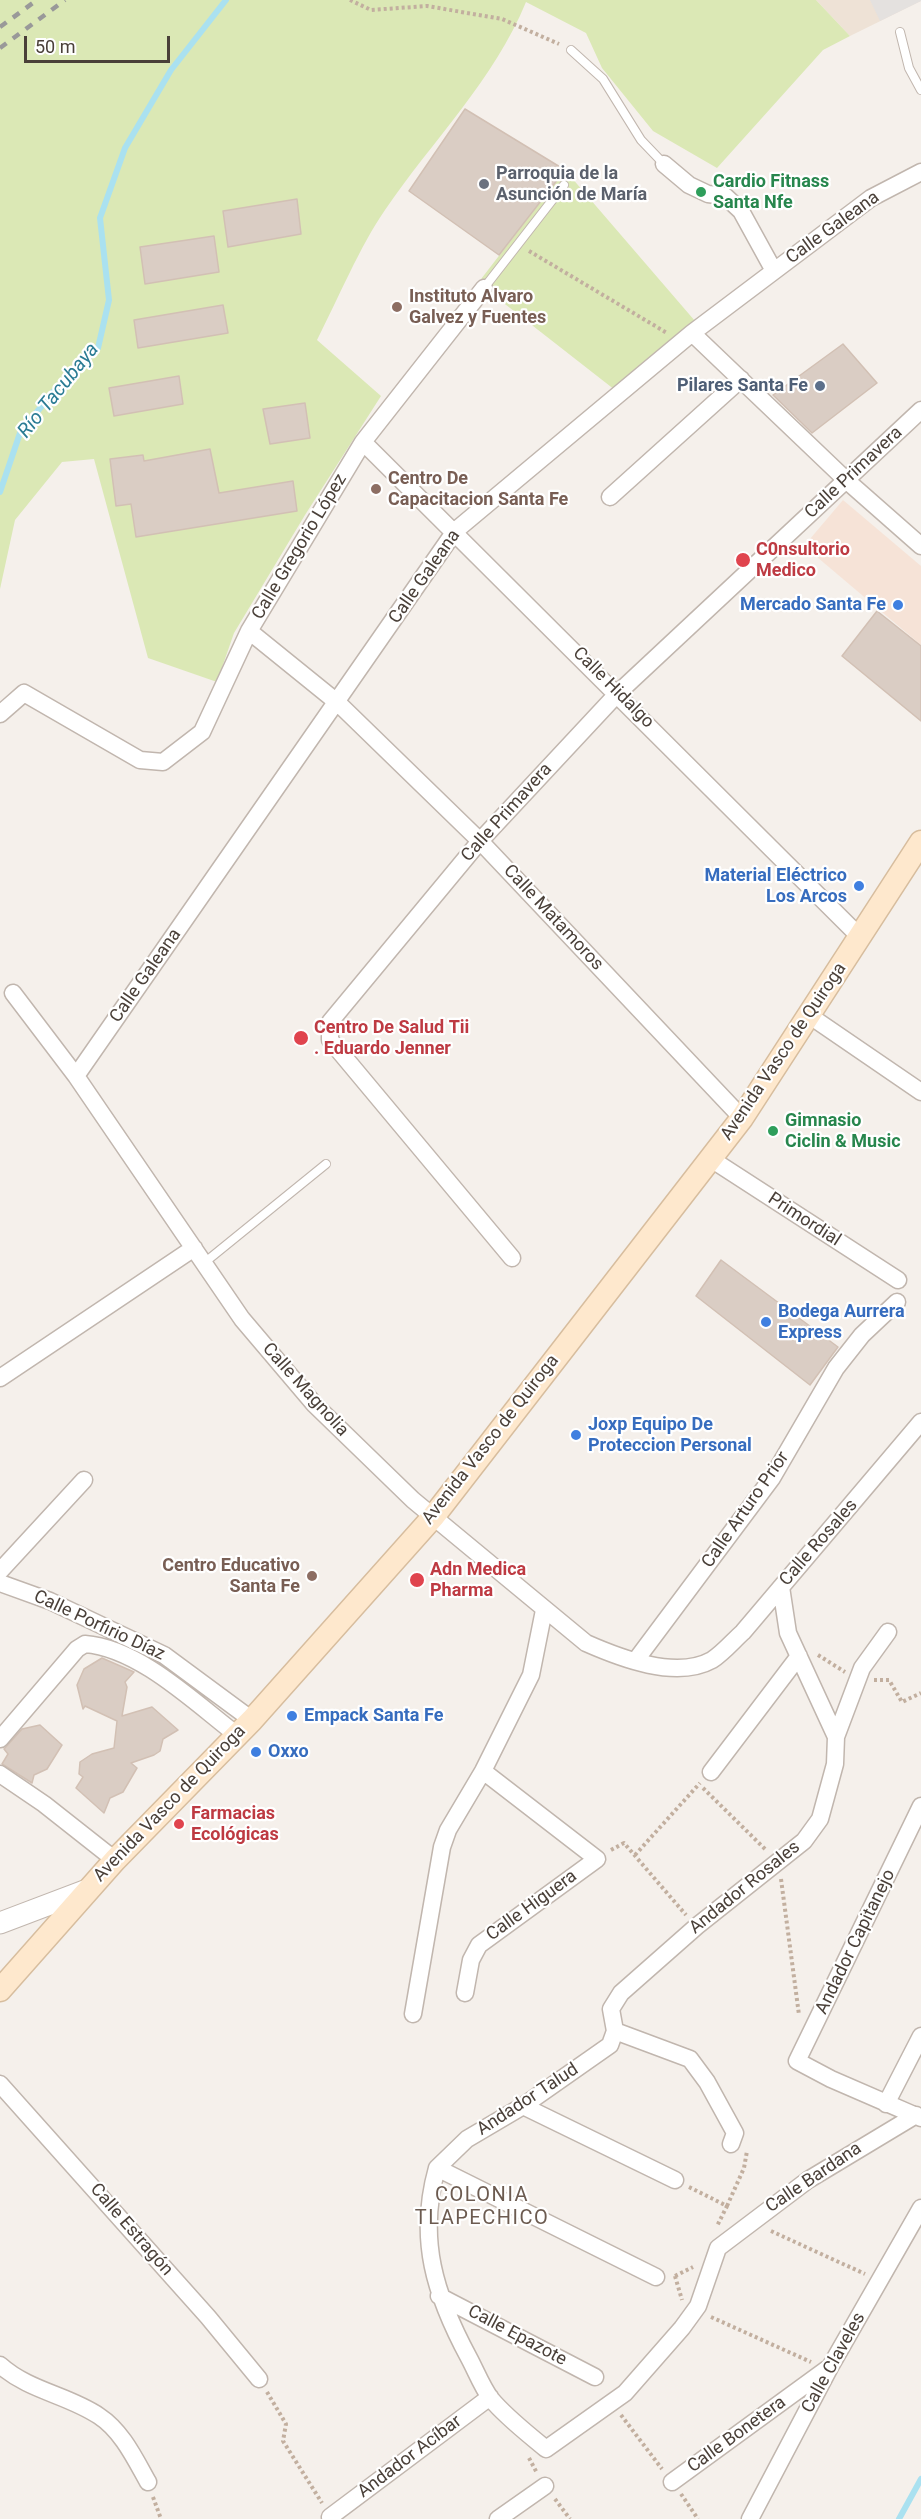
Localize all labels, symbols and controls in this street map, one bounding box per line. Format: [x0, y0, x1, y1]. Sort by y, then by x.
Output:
scale bar [27, 24, 172, 62]
text: 50 m [35, 36, 75, 57]
place label: Parroquia de la Asunción de María [496, 163, 647, 206]
place label: Cardio Fitnass Santa Nfe [713, 171, 829, 213]
marker: Parroquia de la Asunción de María [477, 177, 491, 191]
marker: Cardio Fitnass Santa Nfe [694, 185, 708, 199]
street label: Calle Galeana [782, 187, 884, 269]
place label: Instituto Alvaro Galvez y Fuentes [409, 286, 546, 328]
marker: Instituto Alvaro Galvez y Fuentes [390, 300, 404, 314]
water label: Río Tacubaya [13, 339, 105, 443]
place label: Pilares Santa Fe [677, 375, 808, 397]
marker: Pilares Santa Fe [813, 379, 827, 393]
street label: Calle Primavera [801, 422, 907, 524]
place label: Centro De Capacitacion Santa Fe [388, 468, 568, 510]
street label: Calle Gregorio López [248, 470, 352, 624]
marker: Centro De Capacitacion Santa Fe [369, 482, 383, 496]
street label: Calle Galeana [385, 526, 465, 628]
place label: C0nsultorio Medico [756, 539, 850, 582]
marker: C0nsultorio Medico [734, 551, 752, 569]
place label: Mercado Santa Fe [740, 594, 886, 616]
marker: Mercado Santa Fe [891, 598, 905, 612]
street label: Calle Hidalgo [568, 643, 658, 733]
street label: Calle Primavera [457, 759, 557, 867]
street label: Calle Matamoros [498, 861, 608, 975]
place label: Material Eléctrico Los Arcos [705, 865, 847, 908]
marker: Material Eléctrico Los Arcos [852, 879, 866, 893]
street label: Calle Galeana [106, 925, 186, 1027]
street label: Avenida Vasco de Quiroga [716, 959, 852, 1145]
place label: Centro De Salud Tii . Eduardo Jenner [314, 1017, 469, 1060]
marker: Centro De Salud Tii . Eduardo Jenner [292, 1029, 310, 1047]
place label: Gimnasio Ciclin & Music [785, 1110, 901, 1152]
marker: Gimnasio Ciclin & Music [766, 1124, 780, 1138]
street label: Primordial [764, 1188, 844, 1252]
place label: Bodega Aurrera Express [778, 1301, 905, 1344]
marker: Bodega Aurrera Express [759, 1315, 773, 1329]
street label: Calle Magnolia [257, 1339, 353, 1441]
street label: Avenida Vasco de Quiroga [418, 1351, 564, 1529]
place label: Joxp Equipo De Proteccion Personal [588, 1414, 752, 1456]
marker: Joxp Equipo De Proteccion Personal [569, 1428, 583, 1442]
street label: Calle Arturo Prior [698, 1448, 794, 1572]
street label: Calle Rosales [775, 1495, 863, 1591]
place label: Centro Educativo Santa Fe [162, 1555, 300, 1598]
place label: Adn Medica Pharma [430, 1559, 526, 1602]
marker: Centro Educativo Santa Fe [305, 1569, 319, 1583]
marker: Adn Medica Pharma [408, 1571, 426, 1589]
street label: Calle Porfirio Díaz [30, 1586, 168, 1666]
place label: Empack Santa Fe [304, 1705, 443, 1727]
marker: Empack Santa Fe [285, 1709, 299, 1723]
street label: Avenida Vasco de Quiroga [90, 1721, 250, 1887]
place label: Oxxo [268, 1741, 309, 1763]
marker: Oxxo [249, 1745, 263, 1759]
place label: Farmacias Ecológicas [191, 1803, 279, 1846]
marker: Farmacias Ecológicas [172, 1817, 186, 1831]
street label: Andador Rosales [685, 1837, 805, 1939]
street label: Calle Higuera [483, 1866, 581, 1946]
street label: Andador Capitanejo [812, 1866, 900, 2018]
street label: Andador Talud [473, 2059, 583, 2141]
street label: Calle Bardana [762, 2138, 866, 2218]
street label: Calle Estragón [85, 2179, 177, 2281]
district label: COLONIA TLAPECHICO [415, 2184, 549, 2231]
street label: Calle Epazote [464, 2301, 570, 2371]
street label: Calle Claveles [798, 2309, 870, 2417]
street label: Calle Bonetera [684, 2392, 790, 2478]
street label: Andador Acíbar [354, 2411, 466, 2503]

